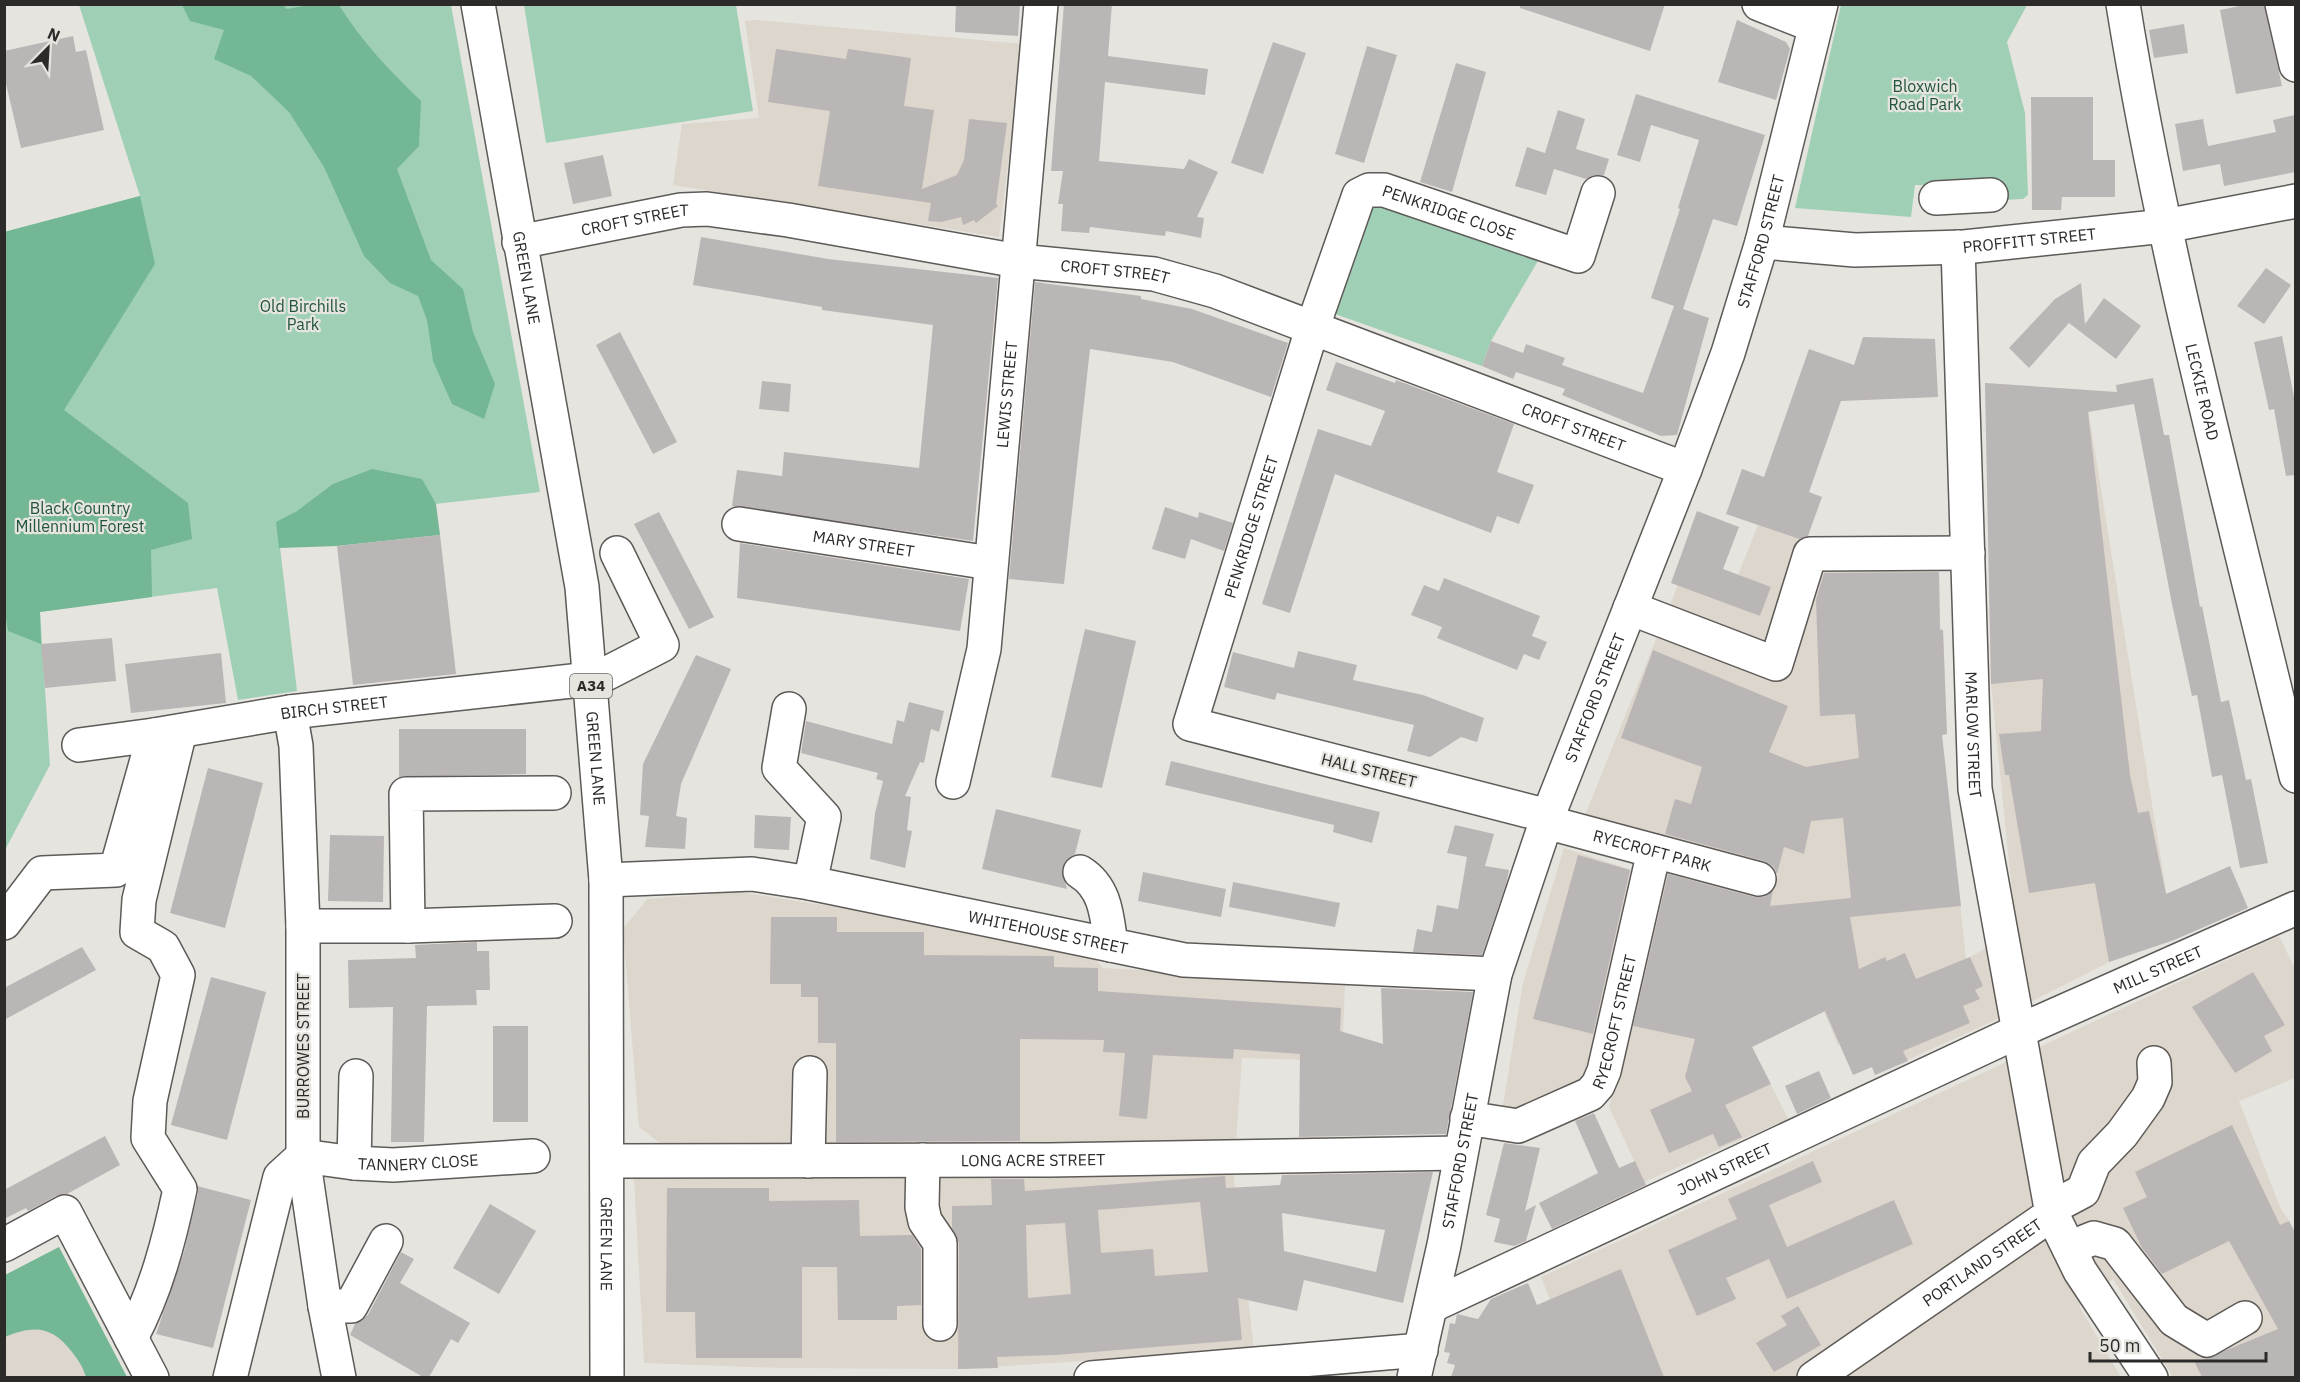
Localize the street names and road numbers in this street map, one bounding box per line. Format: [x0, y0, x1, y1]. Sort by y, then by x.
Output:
street label: STAFFORD STREET [1732, 172, 1788, 310]
street label: PENKRIDGE CLOSE [1380, 180, 1518, 244]
street label: CROFT STREET [579, 200, 689, 240]
street label: PROFFITT STREET [1962, 223, 2097, 257]
street label: GREEN LANE [509, 229, 545, 326]
street label: CROFT STREET [1060, 255, 1172, 288]
street label: LEWIS STREET [992, 340, 1021, 449]
street label: LECKIE ROAD [2181, 341, 2224, 442]
street label: CROFT STREET [1519, 398, 1628, 456]
street label: PENKRIDGE STREET [1219, 453, 1282, 601]
street label: MARY STREET [811, 526, 916, 561]
street label: STAFFORD STREET [1560, 630, 1629, 765]
street label: MARLOW STREET [1961, 671, 1986, 800]
road number: A34 [570, 674, 612, 698]
street label: BIRCH STREET [279, 691, 389, 723]
street label: GREEN LANE [582, 710, 610, 806]
street label: HALL STREET [1319, 748, 1419, 792]
street label: RYECROFT PARK [1591, 825, 1713, 876]
street label: WHITEHOUSE STREET [967, 906, 1130, 958]
street label: MILL STREET [2110, 941, 2206, 998]
street label: RYECROFT STREET [1587, 952, 1640, 1092]
street label: BURROWES STREET [293, 973, 313, 1119]
street label: STAFFORD STREET [1437, 1091, 1482, 1230]
street label: JOHN STREET [1674, 1138, 1775, 1199]
street label: LONG ACRE STREET [961, 1149, 1106, 1170]
street label: TANNERY CLOSE [357, 1150, 479, 1175]
street label: GREEN LANE [597, 1197, 617, 1291]
street label: PORTLAND STREET [1918, 1214, 2046, 1310]

